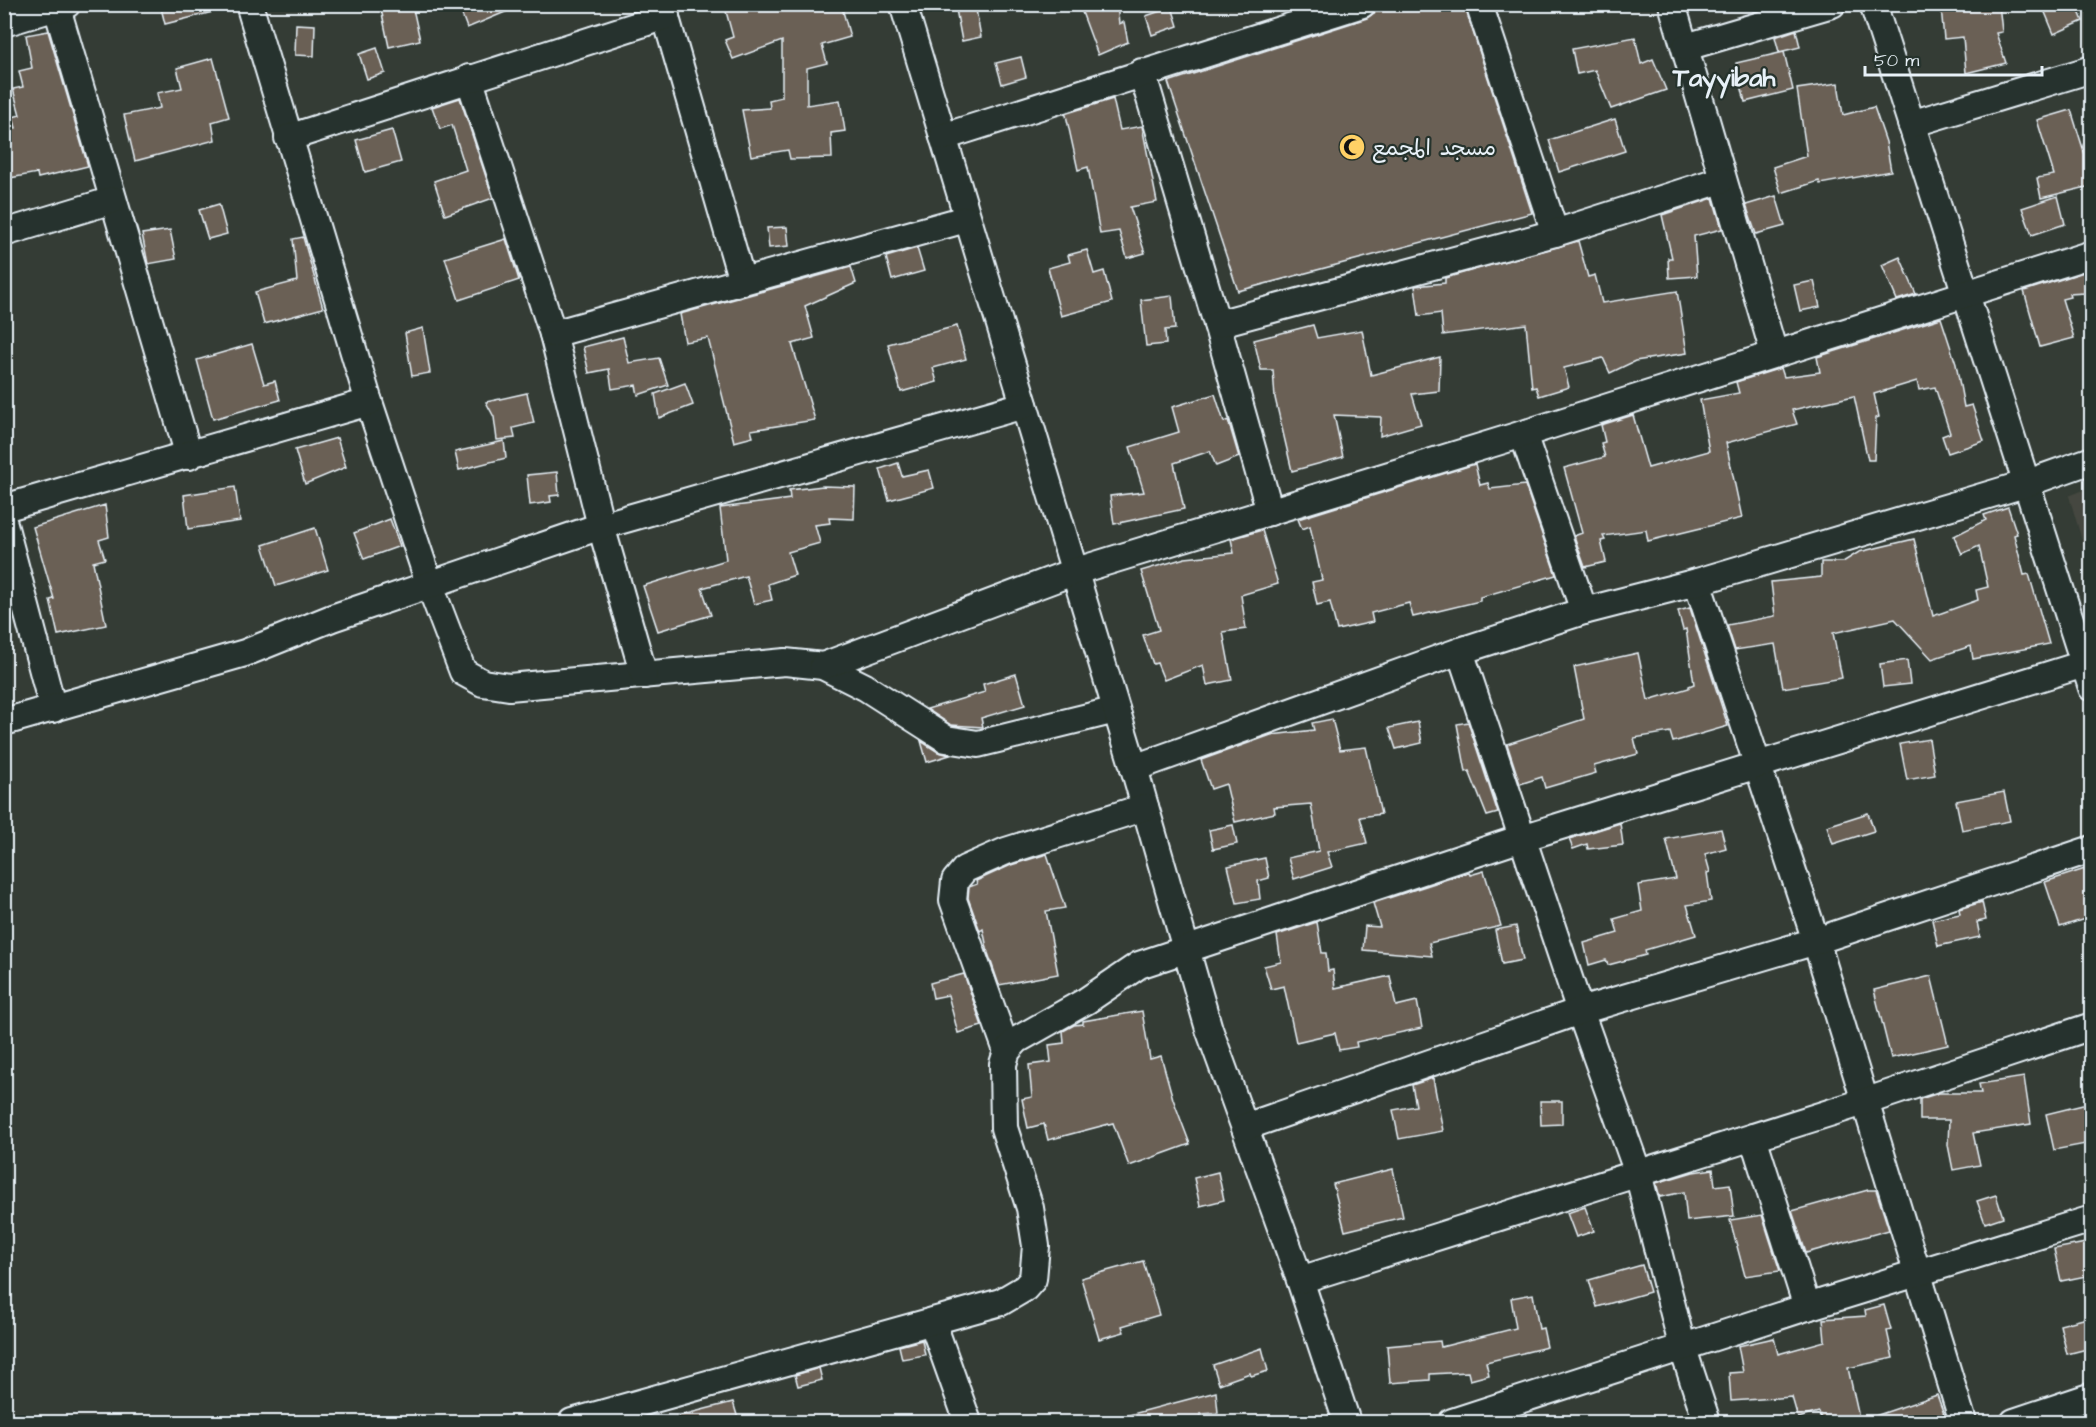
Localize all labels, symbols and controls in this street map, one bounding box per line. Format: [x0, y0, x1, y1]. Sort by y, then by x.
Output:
scale bar [1865, 39, 2042, 77]
text: 50 m [1874, 48, 1919, 73]
district label: Tayyibah [1672, 60, 1776, 99]
mosque icon: مسجد المجمع [1337, 132, 1367, 162]
place label: مسجد المجمع [1372, 133, 1496, 164]

